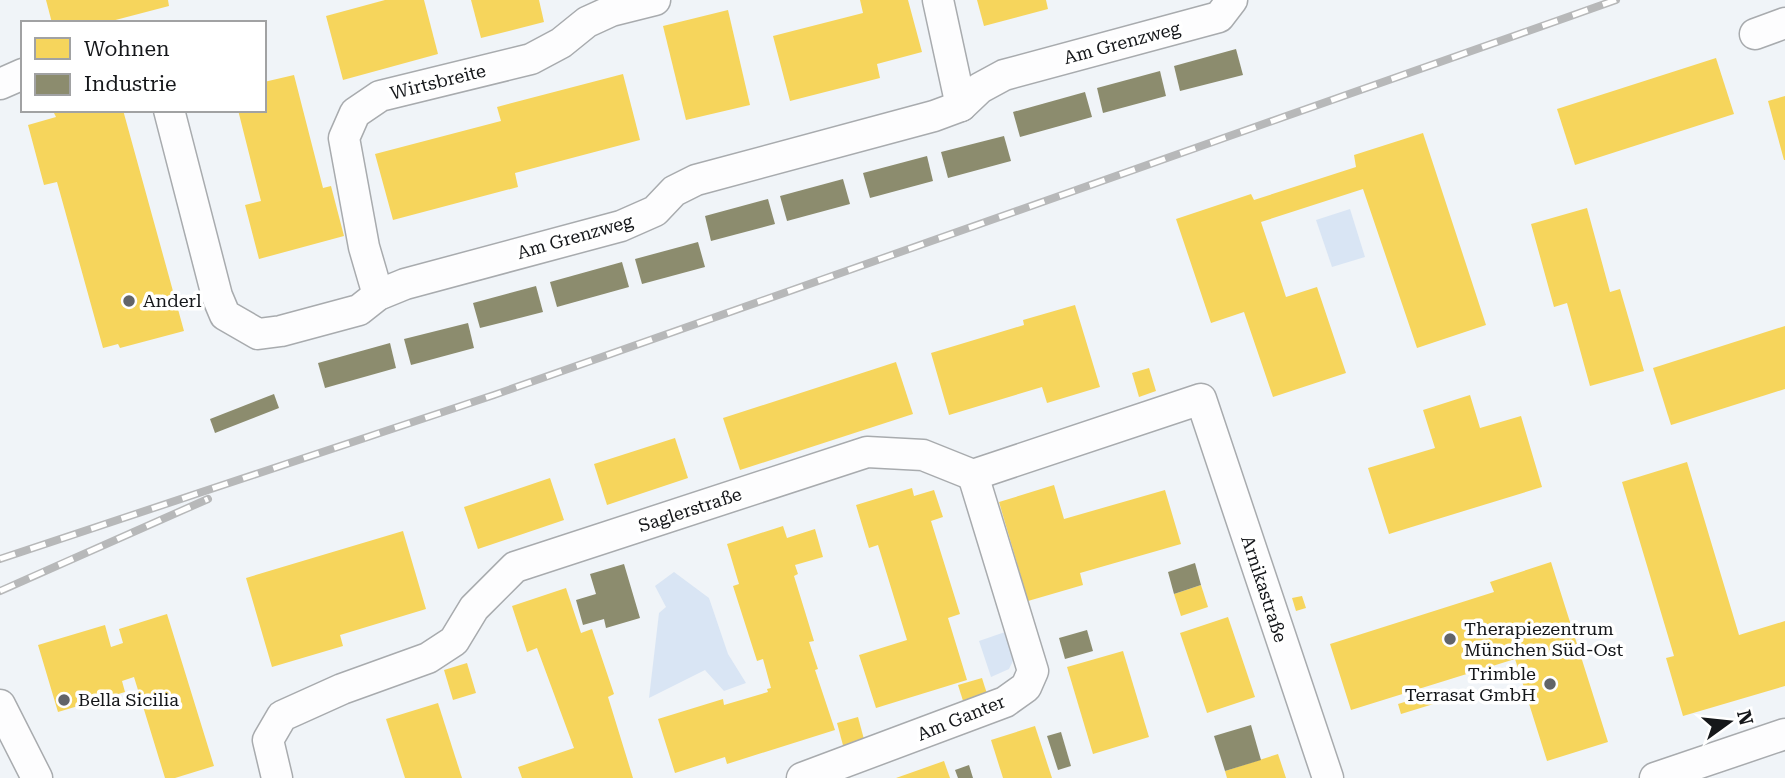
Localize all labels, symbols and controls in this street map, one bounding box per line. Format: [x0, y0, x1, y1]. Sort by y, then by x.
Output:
street label: Am Grenzweg [1061, 17, 1183, 68]
legend [21, 21, 266, 112]
text: Wohnen [84, 37, 170, 61]
street label: Wirtsbreite [388, 59, 488, 104]
text: Industrie [84, 72, 177, 96]
street label: Am Grenzweg [515, 210, 636, 263]
place label: Anderl [143, 290, 202, 311]
marker: Anderl [121, 293, 137, 309]
street label: Saglerstraße [635, 483, 744, 536]
street label: Arnikastraße [1237, 533, 1292, 645]
place label: Therapiezentrum München Süd-Ost [1464, 618, 1623, 660]
marker: Therapiezentrum München Süd-Ost [1442, 631, 1458, 647]
place label: Trimble Terrasat GmbH [1405, 663, 1536, 705]
marker: Trimble Terrasat GmbH [1542, 676, 1558, 692]
north arrow [1694, 687, 1764, 757]
place label: Bella Sicilia [78, 689, 179, 710]
street label: Am Ganter [914, 690, 1008, 745]
marker: Bella Sicilia [56, 692, 72, 708]
text: N [1732, 708, 1758, 728]

